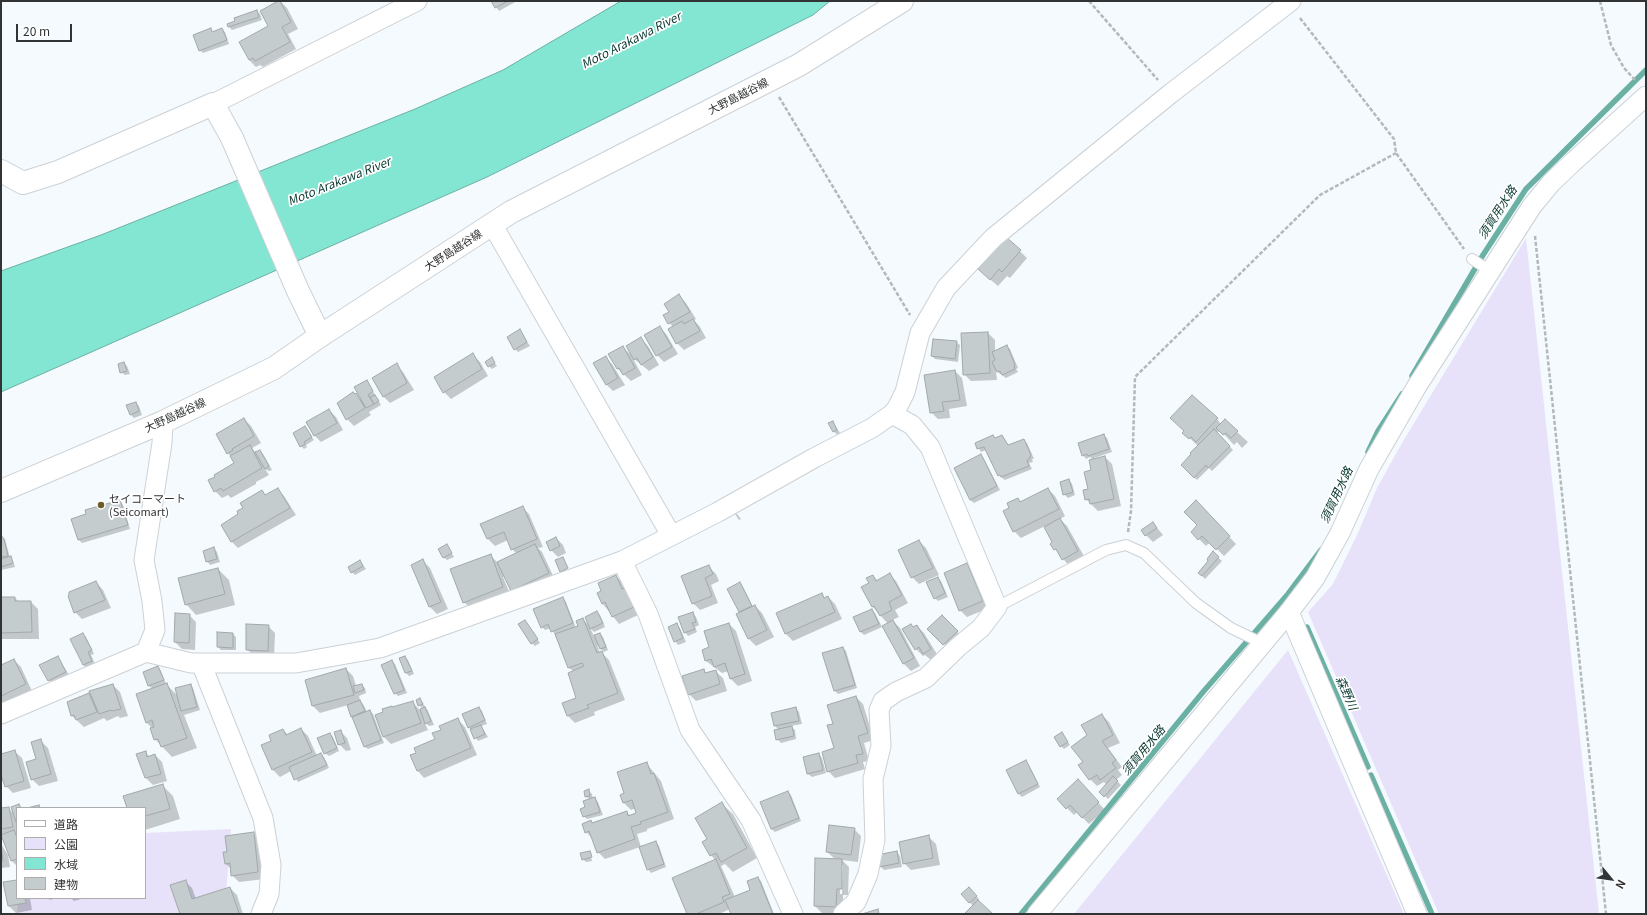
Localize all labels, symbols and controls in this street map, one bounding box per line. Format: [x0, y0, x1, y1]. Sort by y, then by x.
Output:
water label: Moto Arakawa River [579, 9, 683, 71]
scale bar [18, 16, 74, 42]
text: 20 m [23, 22, 50, 39]
street label: 大野島越谷線 [706, 75, 770, 117]
water label: Moto Arakawa River [285, 154, 393, 208]
water label: 須賀用水路 [1475, 183, 1519, 241]
street label: 大野島越谷線 [422, 226, 484, 274]
street label: 大野島越谷線 [142, 395, 208, 435]
water label: 須賀用水路 [1317, 465, 1355, 525]
place label: セイコーマート (Seicomart) [109, 492, 186, 518]
marker: セイコーマート (Seicomart) [96, 500, 106, 510]
water label: 森野川 [1333, 674, 1361, 712]
water label: 須賀用水路 [1118, 722, 1168, 778]
legend [16, 807, 146, 899]
text: 道路 [54, 815, 78, 832]
text: 公園 [54, 835, 78, 852]
text: 水域 [54, 855, 78, 872]
north arrow [1591, 859, 1631, 899]
text: 建物 [54, 875, 78, 892]
text: N [1612, 877, 1630, 892]

